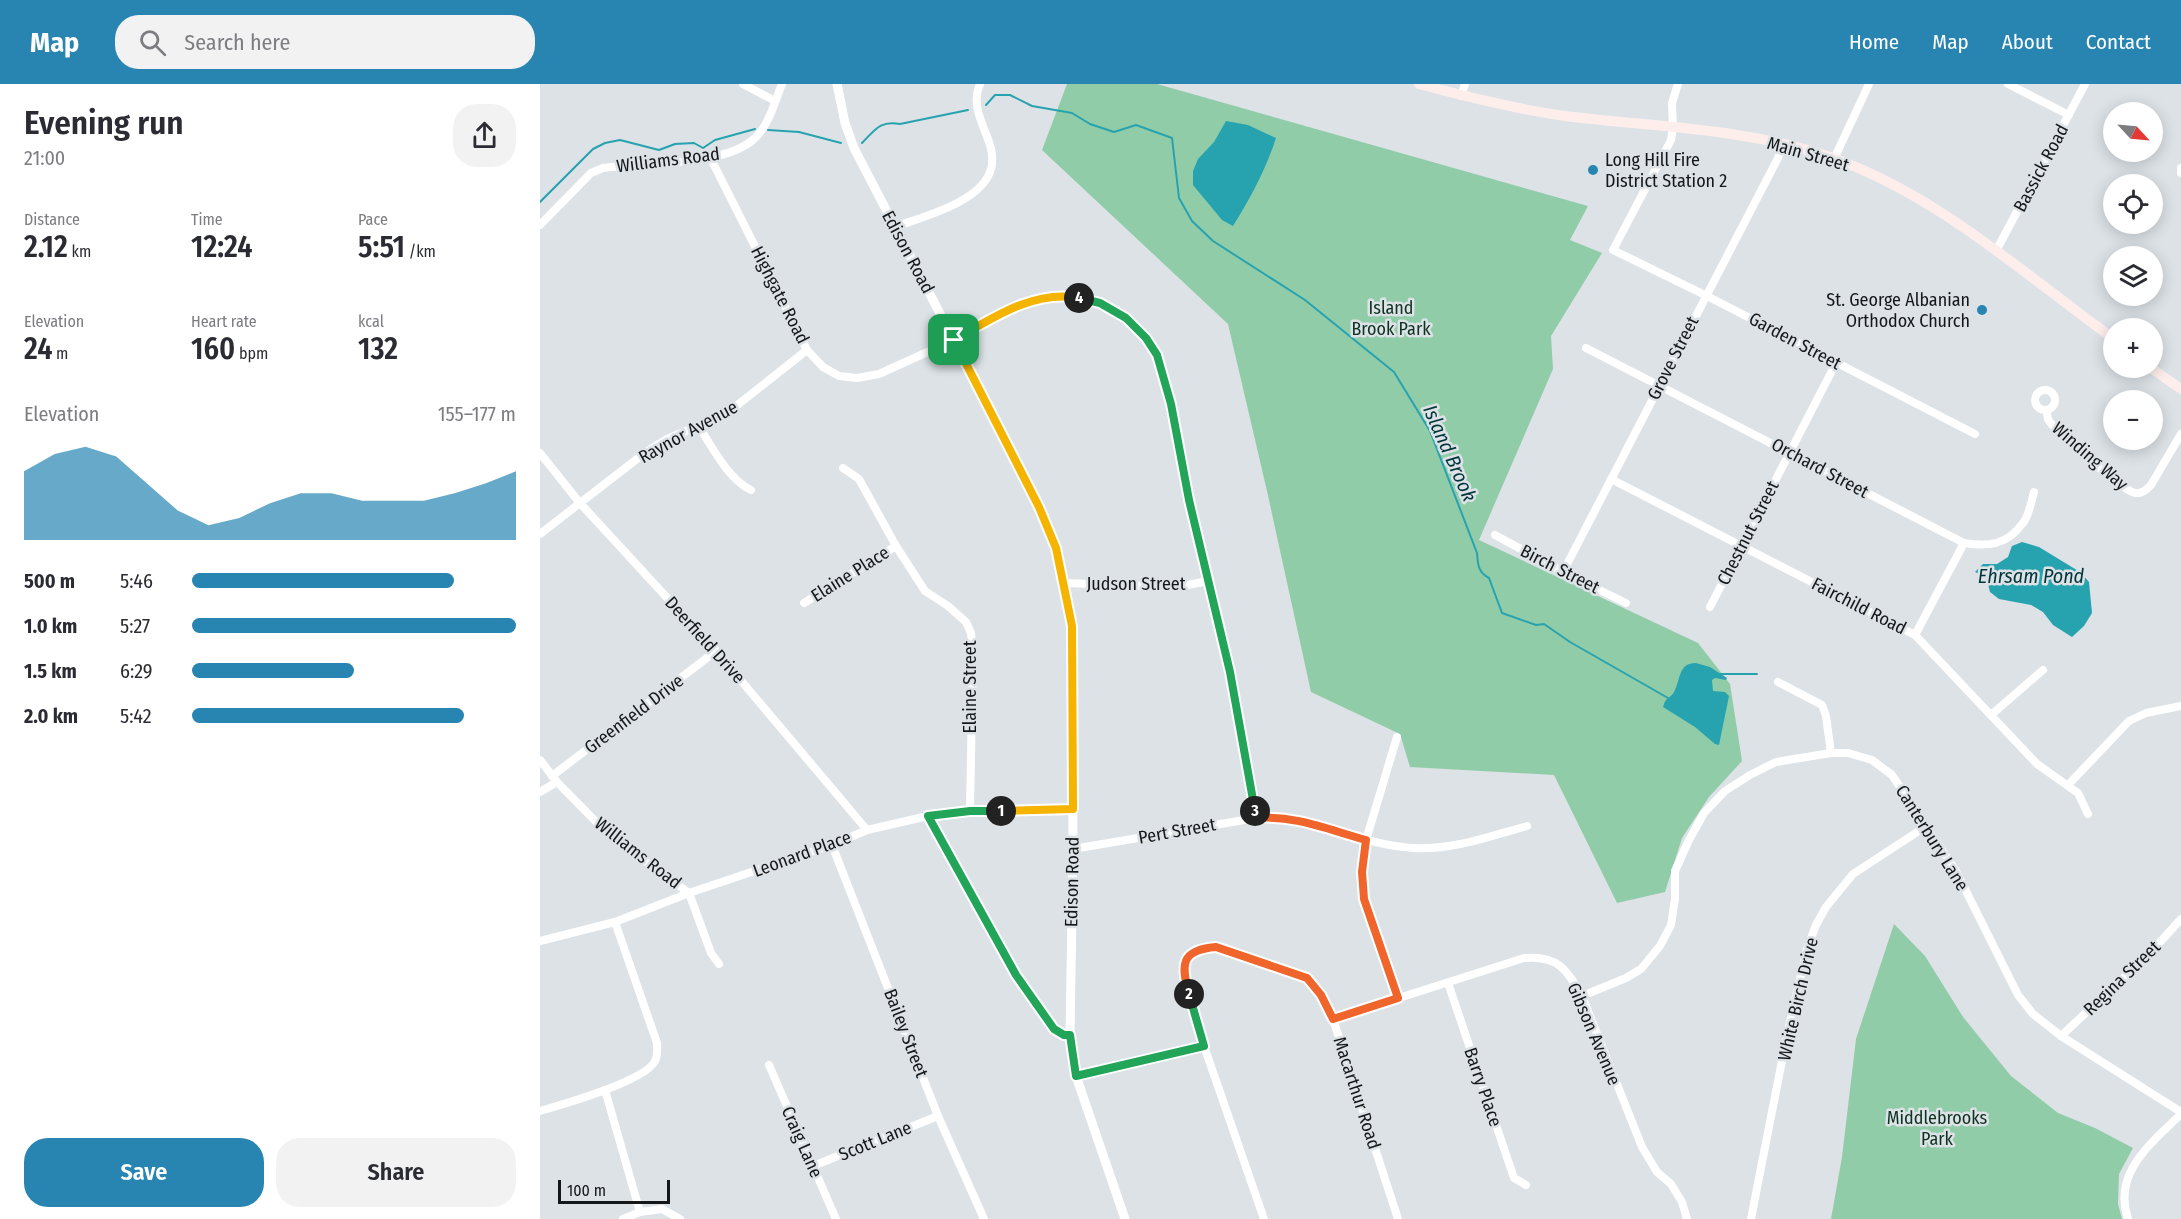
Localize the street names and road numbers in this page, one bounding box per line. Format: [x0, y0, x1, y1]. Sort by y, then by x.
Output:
street label: Bassick Road [2009, 120, 2073, 216]
street label: Main Street [1765, 132, 1852, 176]
street label: Williams Road [615, 143, 721, 177]
street label: Edison Road [877, 207, 939, 297]
street label: Highgate Road [746, 243, 814, 347]
street label: Garden Street [1745, 307, 1845, 375]
street label: Grove Street [1643, 312, 1703, 403]
street label: Raynor Avenue [635, 396, 741, 468]
street label: Winding Way [2048, 417, 2132, 495]
street label: Orchard Street [1768, 433, 1873, 503]
street label: Chestnut Street [1712, 477, 1784, 589]
street label: Birch Street [1517, 540, 1603, 598]
street label: Elaine Place [807, 541, 893, 607]
street label: Judson Street [1086, 573, 1186, 595]
street label: Fairchild Road [1808, 573, 1910, 639]
street label: Deerfield Drive [660, 592, 750, 688]
street label: Elaine Street [959, 640, 981, 734]
street label: Greenfield Drive [580, 670, 688, 758]
street label: Canterbury Lane [1891, 781, 1973, 895]
street label: Williams Road [590, 812, 686, 894]
street label: Pert Street [1136, 813, 1218, 849]
street label: Leonard Place [750, 826, 854, 882]
street label: Edison Road [1060, 837, 1084, 927]
street label: White Birch Drive [1773, 935, 1823, 1063]
street label: Regina Street [2079, 936, 2165, 1020]
street label: Gibson Avenue [1563, 979, 1626, 1089]
street label: Bailey Street [879, 986, 933, 1081]
street label: Macarthur Road [1328, 1034, 1386, 1152]
street label: Barry Place [1459, 1044, 1507, 1130]
street label: Craig Lane [777, 1103, 827, 1181]
street label: Scott Lane [835, 1116, 915, 1166]

